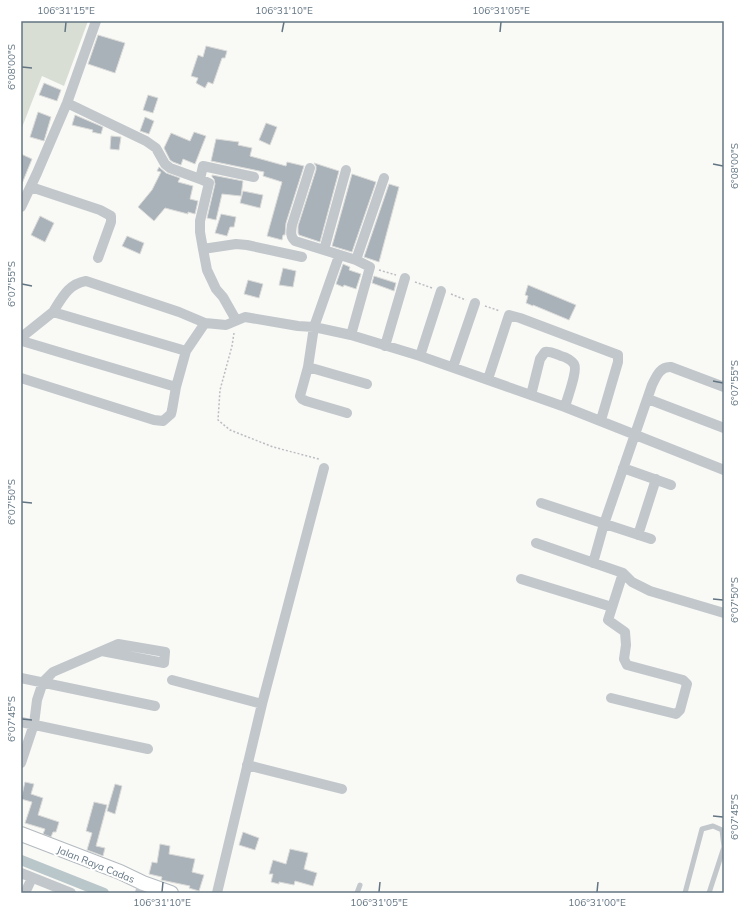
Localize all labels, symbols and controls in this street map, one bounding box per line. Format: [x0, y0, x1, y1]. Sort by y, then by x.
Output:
text: 106°31'15"E [37, 4, 95, 17]
text: 106°31'10"E [255, 4, 313, 17]
text: 106°31'05"E [472, 4, 530, 17]
text: 6°08'00"S [5, 44, 18, 90]
text: 6°08'00"S [728, 143, 741, 189]
text: 6°07'55"S [5, 261, 18, 307]
text: 6°07'55"S [728, 360, 741, 406]
text: 6°07'50"S [5, 479, 18, 525]
text: 6°07'50"S [728, 577, 741, 623]
text: 6°07'45"S [5, 696, 18, 742]
text: 6°07'45"S [728, 794, 741, 840]
street label: Jalan Raya Cadas [55, 843, 137, 886]
text: 106°31'10"E [133, 896, 191, 909]
text: 106°31'05"E [350, 896, 408, 909]
text: 106°31'00"E [568, 896, 626, 909]

